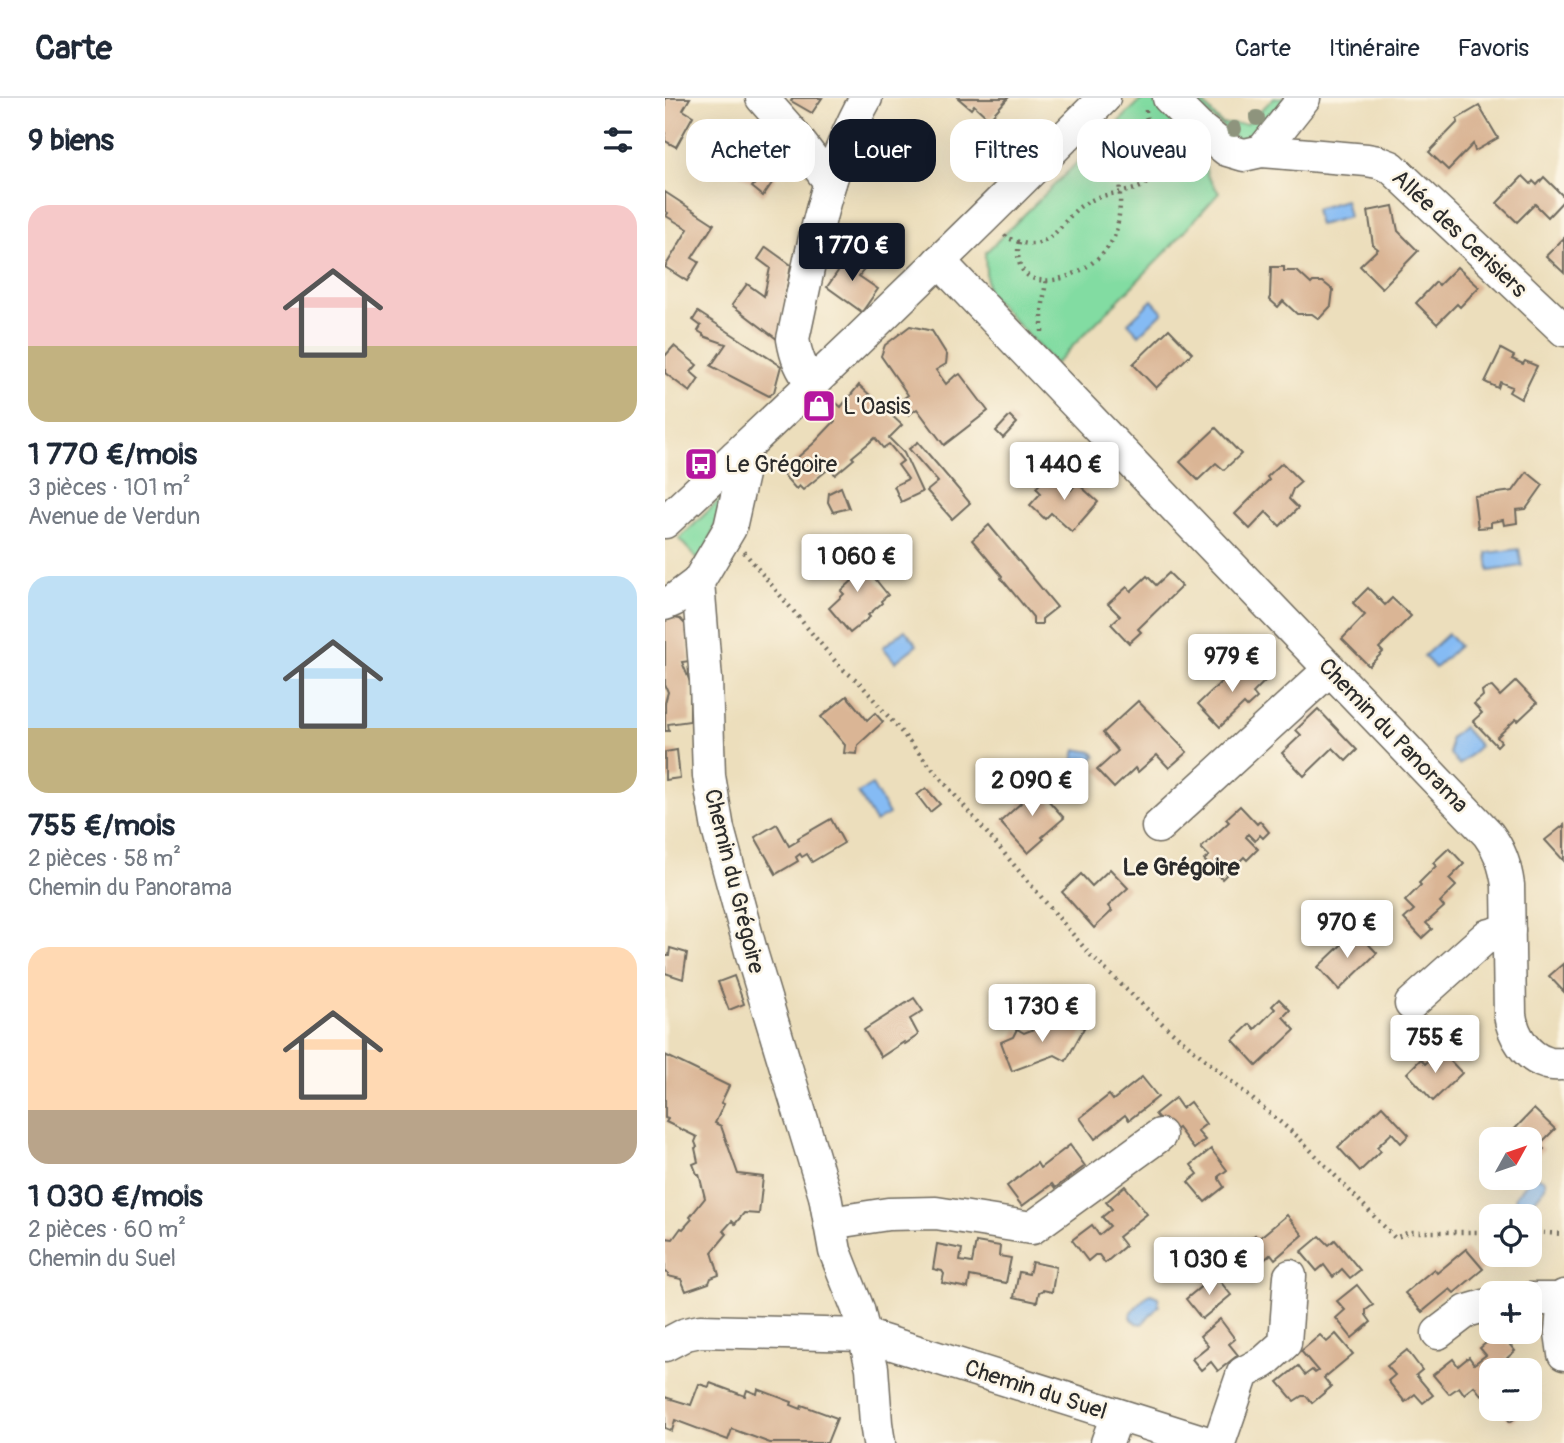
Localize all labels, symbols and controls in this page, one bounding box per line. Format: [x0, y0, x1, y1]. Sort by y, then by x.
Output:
text: Carte [35, 28, 112, 69]
text: Carte [1235, 34, 1291, 63]
text: Itinéraire [1329, 34, 1420, 63]
text: Favoris [1458, 34, 1529, 63]
chip: Acheter [686, 119, 815, 182]
chip: Louer [829, 119, 936, 182]
chip: Filtres [950, 119, 1063, 182]
chip: Nouveau [1077, 119, 1211, 182]
icon: filters [599, 121, 637, 159]
text: 9 biens [28, 122, 114, 159]
street label: Allée des Cerisiers [1386, 163, 1533, 304]
pin: 1 770 € [787, 223, 917, 283]
text: 1 770 € [815, 231, 889, 260]
icon: home [270, 250, 396, 376]
shop icon: L'Oasis [800, 387, 838, 425]
place label: L'Oasis [843, 392, 910, 421]
text: 1 770 €/mois [28, 436, 197, 473]
pin: 1 440 € [999, 442, 1129, 502]
bus stop icon: Le Grégoire [682, 445, 720, 483]
place label: Le Grégoire [725, 450, 838, 479]
text: 1 440 € [1026, 450, 1102, 479]
text: 3 pièces · 101 m² [28, 473, 191, 502]
text: Avenue de Verdun [28, 502, 200, 531]
pin: 1 060 € [792, 534, 922, 594]
text: 1 060 € [818, 542, 896, 571]
icon: home [270, 621, 396, 747]
pin: 979 € [1183, 634, 1281, 694]
text: 979 € [1204, 642, 1260, 671]
street label: Chemin du Panorama [1312, 652, 1475, 819]
pin: 2 090 € [967, 758, 1097, 818]
text: 2 090 € [991, 766, 1073, 795]
street label: Chemin du Grégoire [698, 786, 772, 977]
text: 755 €/mois [28, 807, 175, 844]
text: 2 pièces · 58 m² [28, 844, 181, 873]
district label: Le Grégoire [1123, 853, 1241, 882]
text: Chemin du Panorama [28, 873, 232, 902]
pin: 970 € [1298, 900, 1396, 960]
text: 970 € [1317, 908, 1377, 937]
pin: 1 730 € [977, 984, 1107, 1044]
icon: home [270, 992, 396, 1118]
text: 1 730 € [1005, 992, 1079, 1021]
pin: 755 € [1386, 1016, 1484, 1075]
text: 755 € [1406, 1023, 1464, 1052]
north arrow [1479, 1127, 1542, 1190]
map controls [1479, 1127, 1542, 1421]
text: 1 030 €/mois [28, 1178, 203, 1215]
button: locate [1479, 1204, 1542, 1267]
text: 2 pièces · 60 m² [28, 1215, 186, 1244]
pin: 1 030 € [1144, 1238, 1274, 1297]
text: Chemin du Suel [28, 1244, 176, 1273]
text: 1 030 € [1170, 1245, 1248, 1274]
button: + [1479, 1281, 1542, 1344]
street label: Chemin du Suel [961, 1353, 1111, 1426]
button: − [1479, 1358, 1542, 1421]

